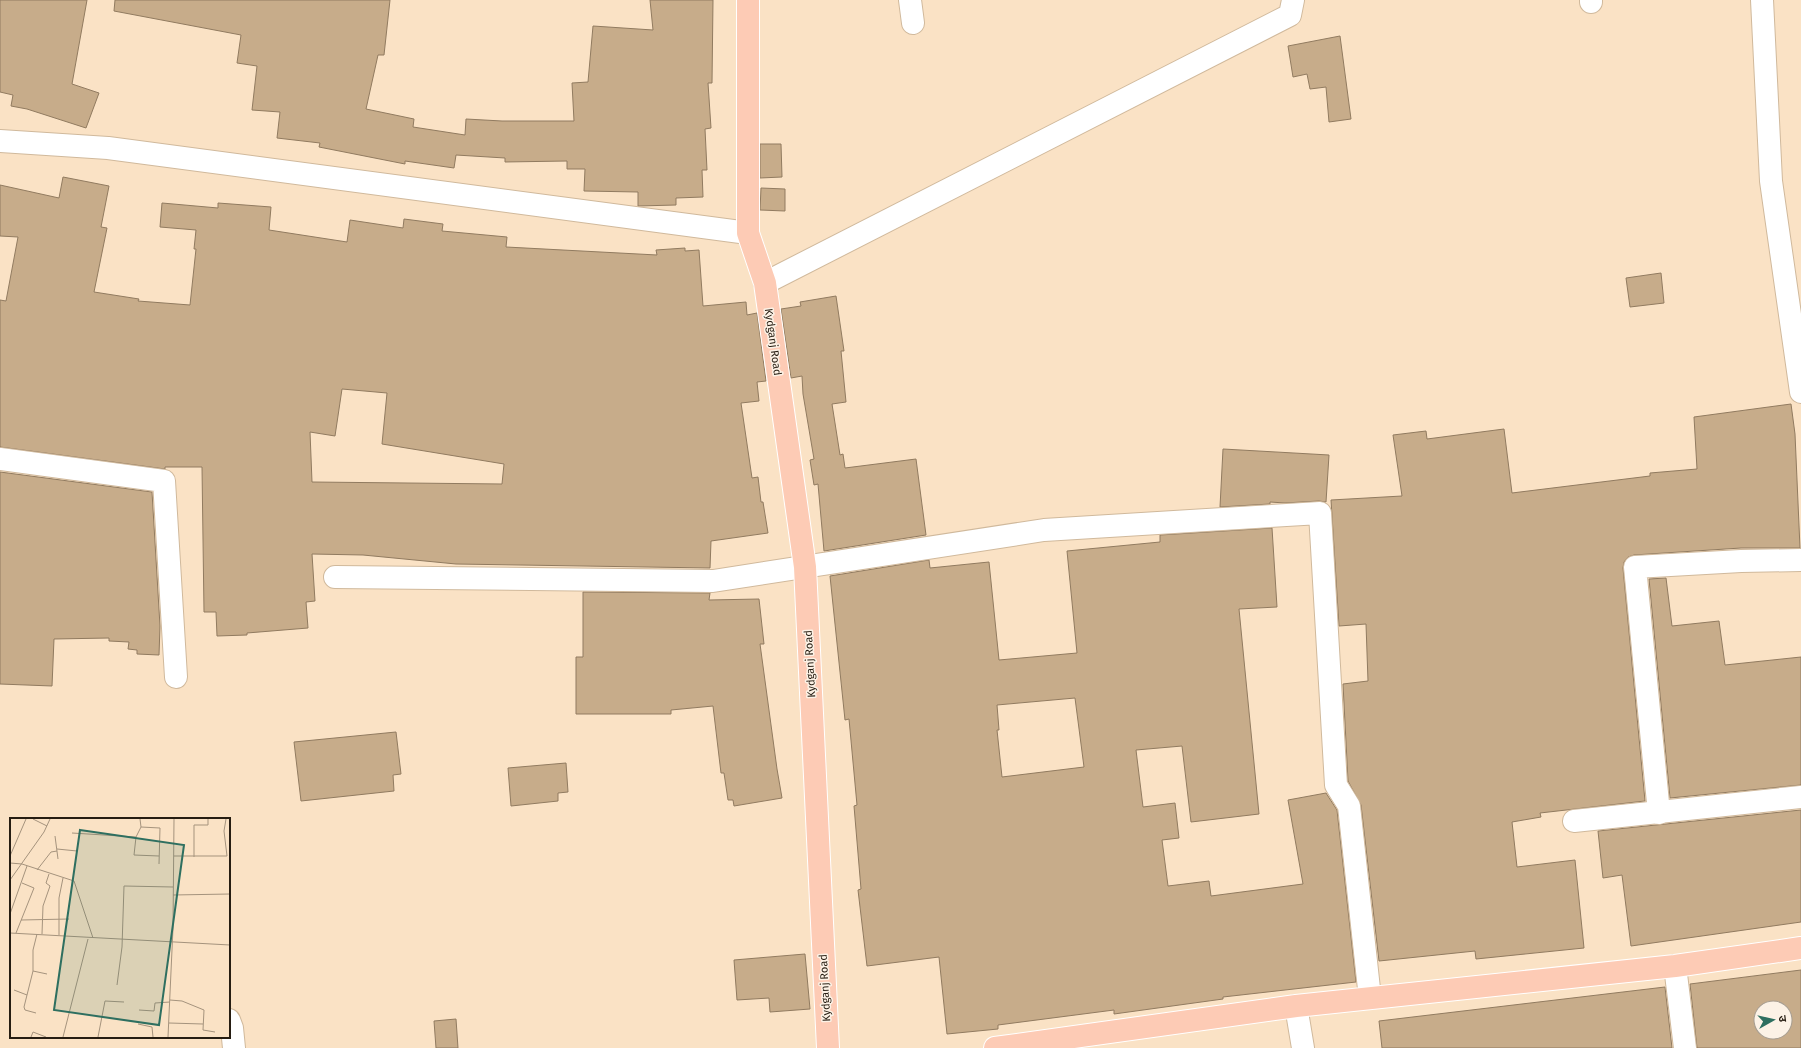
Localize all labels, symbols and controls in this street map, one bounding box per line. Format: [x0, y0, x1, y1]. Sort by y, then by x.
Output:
street label: Kydganj Road [762, 308, 784, 376]
street label: Kydganj Road [802, 630, 818, 698]
inset map [10, 818, 230, 1038]
street label: Kydganj Road [817, 954, 833, 1022]
north arrow [1753, 1000, 1793, 1040]
text: उ [1776, 1015, 1789, 1023]

